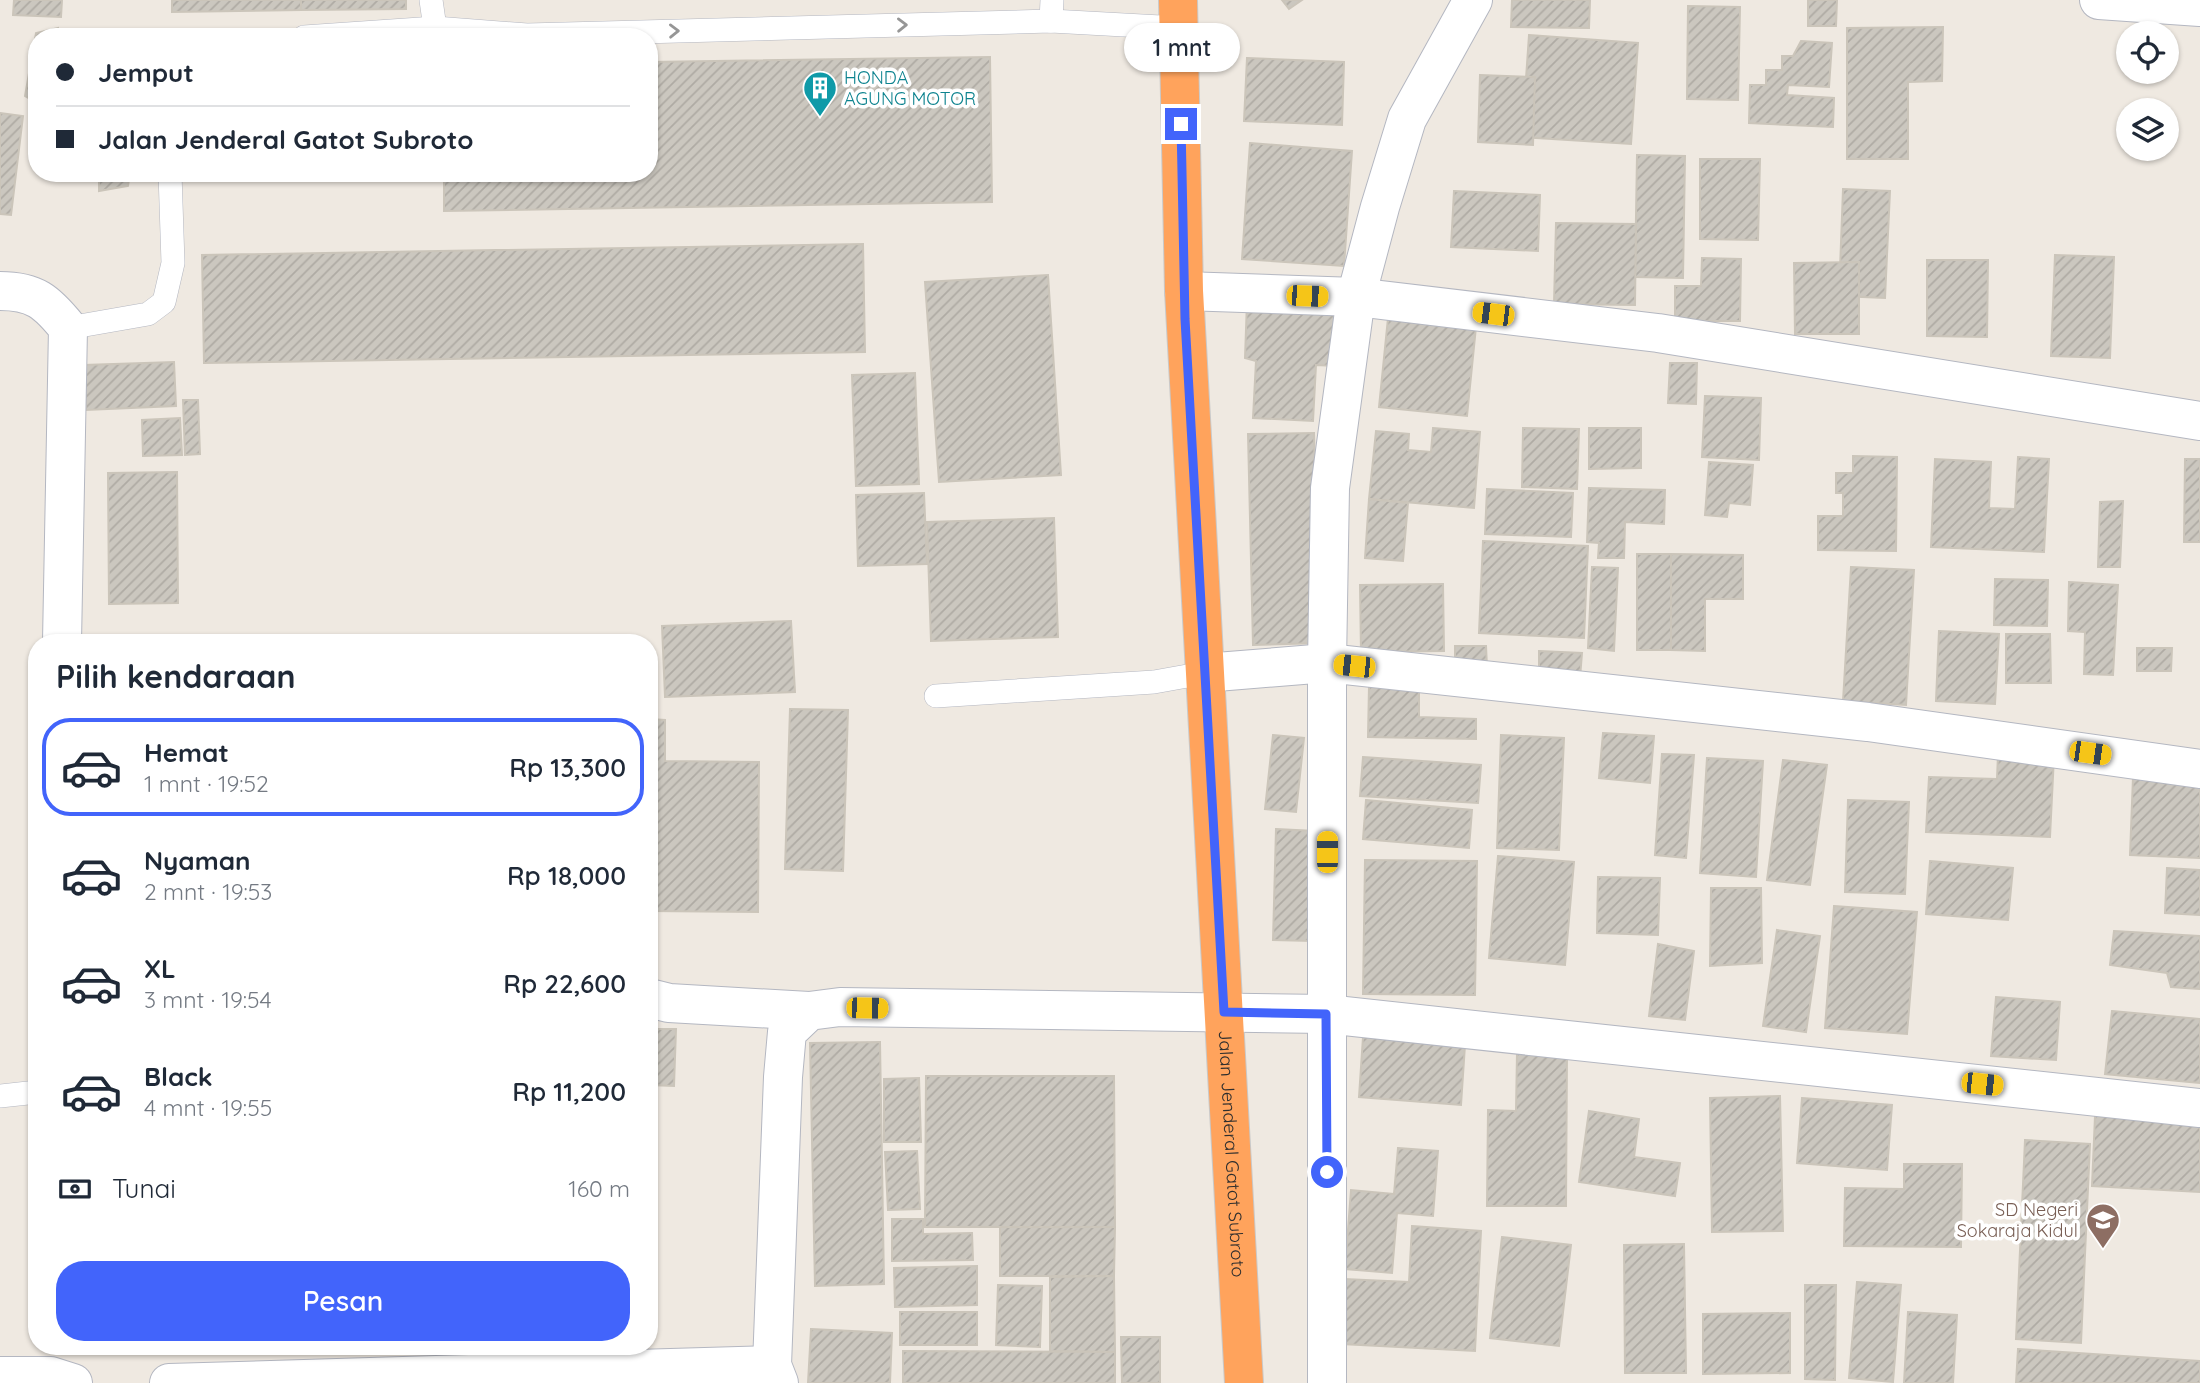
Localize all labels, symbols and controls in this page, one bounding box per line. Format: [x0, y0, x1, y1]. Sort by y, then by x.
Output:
one-way arrow [897, 17, 908, 33]
map controls [2116, 21, 2179, 161]
button: locate [2116, 21, 2179, 84]
one-way arrow [670, 23, 680, 39]
callout: 1 mnt [1123, 23, 1239, 72]
text: 1 mnt [1153, 33, 1211, 62]
text: Jemput [98, 56, 194, 89]
place label: HONDA AGUNG MOTOR [844, 66, 976, 110]
building icon: HONDA AGUNG MOTOR [801, 69, 839, 118]
button: layers [2116, 98, 2179, 161]
route end [1165, 108, 1197, 140]
text: Jalan Jenderal Gatot Subroto [98, 123, 473, 156]
car [1286, 285, 1329, 307]
car [1471, 301, 1516, 327]
car [1333, 653, 1376, 679]
text: Pilih kendaraan [56, 656, 296, 696]
icon: car [60, 736, 123, 799]
text: Hemat [144, 736, 229, 769]
car [2068, 740, 2113, 766]
text: Rp 13,300 [509, 751, 626, 784]
text: 1 mnt · 19:52 [144, 769, 269, 798]
car [1317, 831, 1338, 873]
icon: car [60, 844, 123, 907]
text: Nyaman [144, 844, 251, 877]
text: Rp 18,000 [507, 859, 626, 892]
text: 2 mnt · 19:53 [144, 877, 272, 906]
icon: car [60, 952, 123, 1015]
text: XL [144, 952, 176, 985]
text: Rp 22,600 [503, 967, 626, 1000]
text: 3 mnt · 19:54 [144, 985, 272, 1014]
car [846, 997, 889, 1019]
street label: Jalan Jenderal Gatot Subroto [1214, 1029, 1250, 1278]
icon: car [60, 1060, 123, 1123]
text: Black [144, 1060, 213, 1093]
car [1961, 1071, 2004, 1097]
text: Rp 11,200 [512, 1075, 626, 1108]
text: 4 mnt · 19:55 [144, 1093, 272, 1122]
route start [1311, 1156, 1343, 1188]
icon: cash [56, 1170, 94, 1208]
text: Tunai [112, 1172, 176, 1205]
text: 160 m [568, 1174, 630, 1203]
place label: SD Negeri Sokaraja Kidul [1957, 1198, 2078, 1242]
school or university icon: SD Negeri Sokaraja Kidul [2084, 1201, 2122, 1250]
button: Pesan [56, 1261, 630, 1341]

